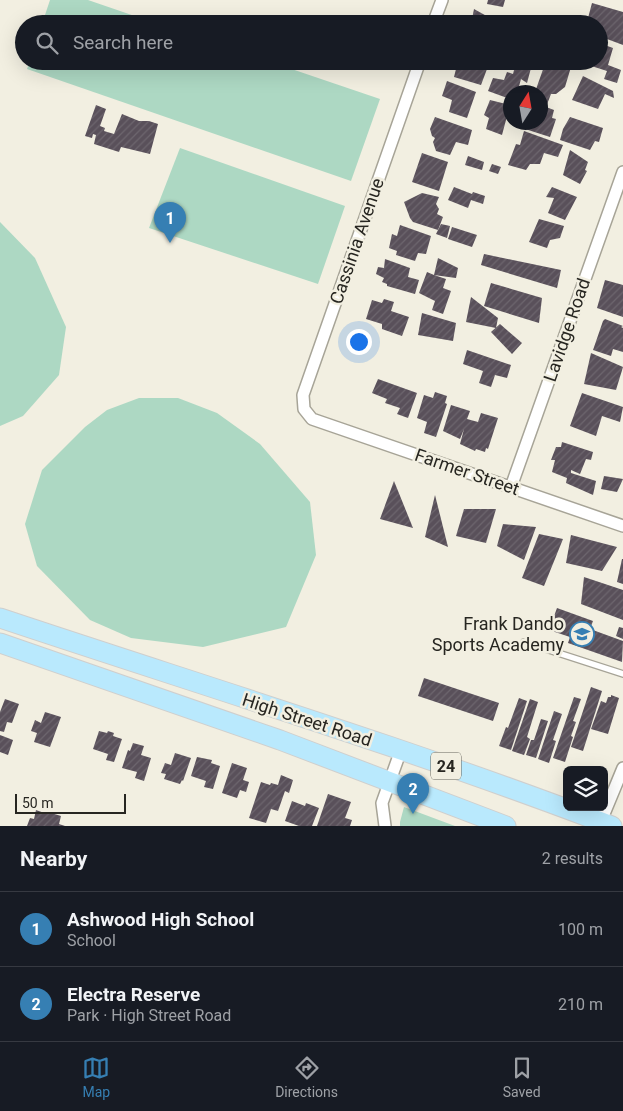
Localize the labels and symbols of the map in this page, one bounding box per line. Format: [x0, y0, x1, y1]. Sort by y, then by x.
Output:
north arrow [503, 85, 548, 130]
street label: Cassinia Avenue [325, 175, 388, 307]
pin: 1 [154, 202, 186, 243]
street label: Lavidge Road [539, 275, 594, 384]
your location [346, 329, 372, 355]
street label: Farmer Street [412, 444, 522, 499]
place label: Frank Dando Sports Academy [432, 613, 564, 655]
school or university icon: Frank Dando Sports Academy [569, 621, 595, 647]
street label: High Street Road [240, 689, 375, 750]
road number: 24 [431, 752, 461, 779]
pin: 2 [397, 773, 429, 814]
scale bar [15, 791, 126, 814]

